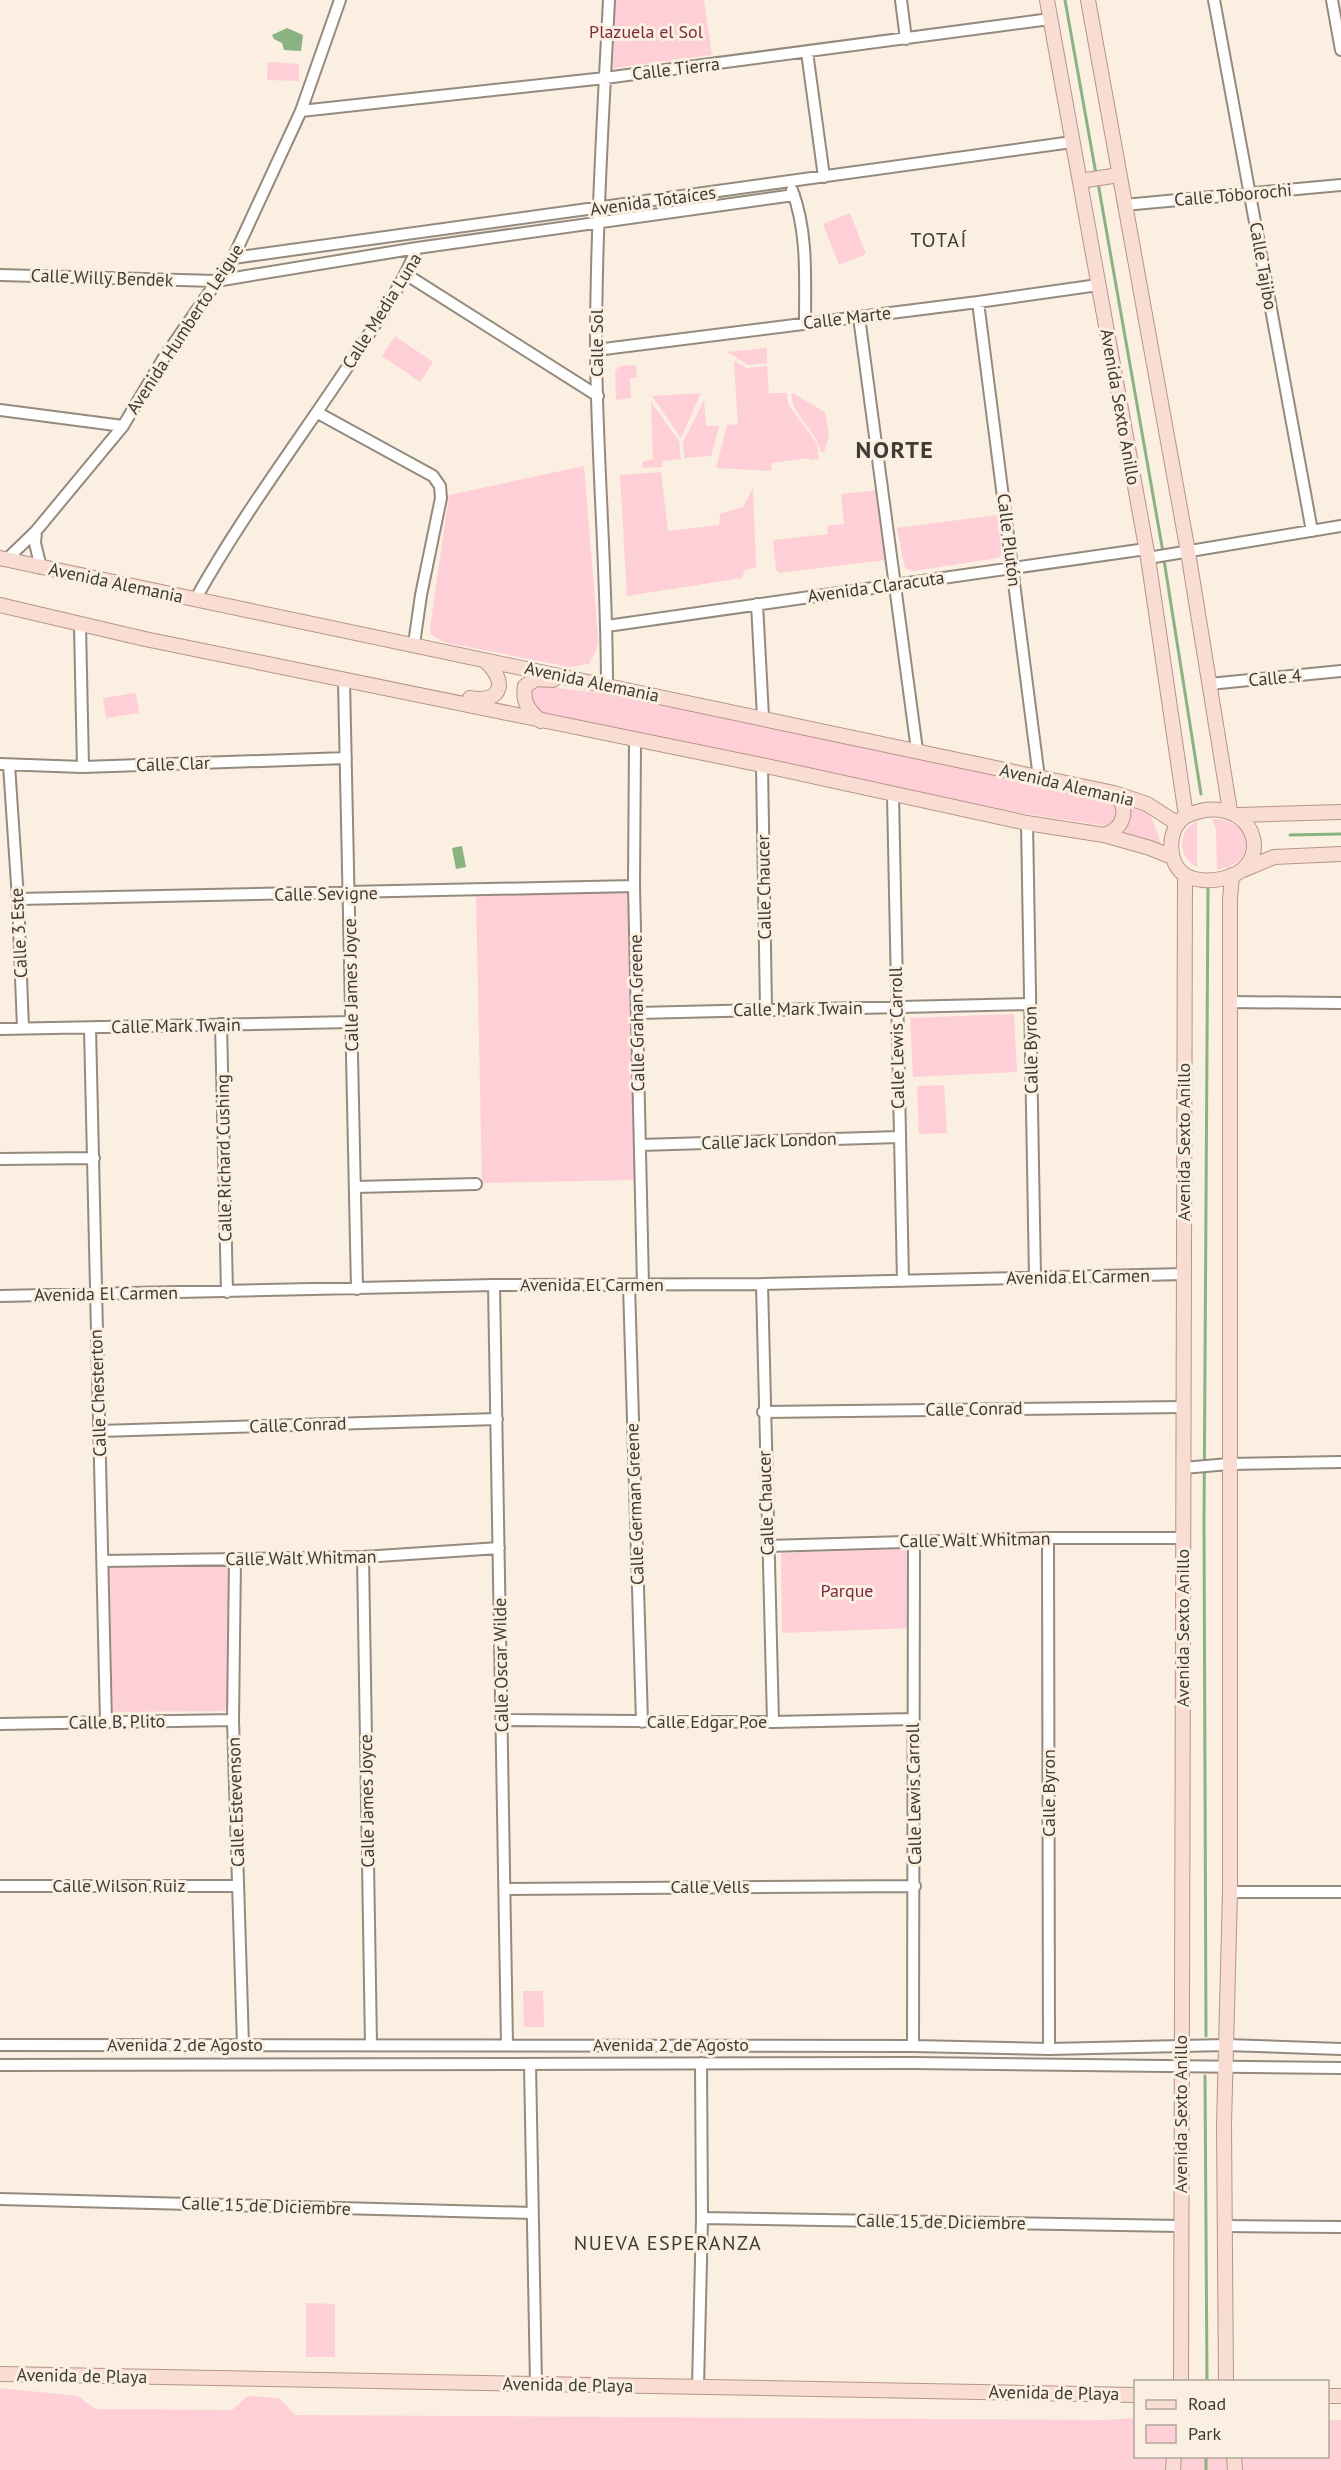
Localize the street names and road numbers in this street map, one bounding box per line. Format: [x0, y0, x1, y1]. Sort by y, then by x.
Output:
street label: Calle Tierra [631, 52, 721, 85]
street label: Calle Toborochi [1173, 178, 1293, 211]
street label: Avenida Totaíces [589, 180, 717, 221]
street label: Calle Tajibo [1244, 220, 1283, 312]
street label: Avenida Humberto Leigue [121, 239, 248, 418]
street label: Calle Media Luna [337, 248, 426, 373]
street label: Calle Willy Bendek [30, 264, 174, 291]
street label: Calle Marte [802, 301, 892, 334]
street label: Calle Sol [585, 308, 608, 377]
street label: Avenida Sexto Anillo [1095, 327, 1146, 487]
street label: Calle Plutón [992, 492, 1027, 588]
street label: Avenida Alemania [47, 557, 186, 608]
street label: Avenida Claracuta [806, 566, 946, 607]
street label: Avenida Alemania [523, 656, 662, 707]
street label: Calle 4 [1247, 664, 1303, 691]
street label: Calle Clar [136, 751, 210, 776]
street label: Avenida Alemania [998, 758, 1136, 811]
street label: Calle Chaucer [751, 834, 776, 940]
street label: Calle Sevigne [274, 881, 378, 906]
street label: Calle 3 Este [5, 887, 32, 979]
street label: Calle James Joyce [338, 918, 363, 1052]
street label: Calle Grahan Greene [624, 934, 649, 1092]
street label: Calle Lewis Carroll [884, 966, 909, 1109]
street label: Calle Mark Twain [733, 996, 863, 1021]
street label: Calle Byron [1018, 1006, 1043, 1094]
street label: Calle Mark Twain [111, 1013, 241, 1038]
street label: Avenida Sexto Anillo [1172, 1063, 1195, 1221]
street label: Calle Richard Cushing [211, 1074, 236, 1242]
street label: Calle Jack London [701, 1127, 837, 1154]
street label: Avenida El Carmen [1006, 1264, 1150, 1289]
street label: Avenida El Carmen [520, 1273, 664, 1296]
street label: Avenida El Carmen [34, 1281, 178, 1306]
street label: Calle Chesterton [84, 1329, 111, 1457]
street label: Calle Conrad [925, 1396, 1023, 1421]
street label: Calle Conrad [249, 1411, 347, 1438]
street label: Calle German Greene [620, 1423, 649, 1585]
street label: Calle Chaucer [752, 1450, 779, 1556]
street label: Calle Walt Whitman [899, 1527, 1051, 1552]
street label: Calle Walt Whitman [225, 1545, 377, 1570]
street label: Avenida Sexto Anillo [1171, 1549, 1194, 1707]
street label: Calle Oscar Wilde [488, 1597, 513, 1733]
street label: Calle B. Plito [68, 1709, 166, 1734]
street label: Calle Edgar Poe [647, 1710, 767, 1733]
street label: Calle Lewis Carroll [901, 1722, 926, 1865]
street label: Calle James Joyce [354, 1734, 379, 1868]
street label: Calle Estevenson [222, 1737, 249, 1867]
street label: Calle Byron [1037, 1749, 1060, 1837]
street label: Calle Wilson Ruiz [53, 1874, 185, 1897]
street label: Calle Vells [670, 1875, 750, 1898]
street label: Avenida 2 de Agosto [107, 2033, 263, 2056]
street label: Avenida 2 de Agosto [593, 2033, 749, 2056]
street label: Avenida Sexto Anillo [1169, 2035, 1192, 2193]
street label: Calle 15 de Diciembre [181, 2191, 351, 2220]
street label: Calle 15 de Diciembre [856, 2209, 1026, 2234]
street label: Avenida de Playa [16, 2363, 148, 2388]
street label: Avenida de Playa [502, 2372, 634, 2397]
street label: Avenida de Playa [988, 2380, 1120, 2405]

